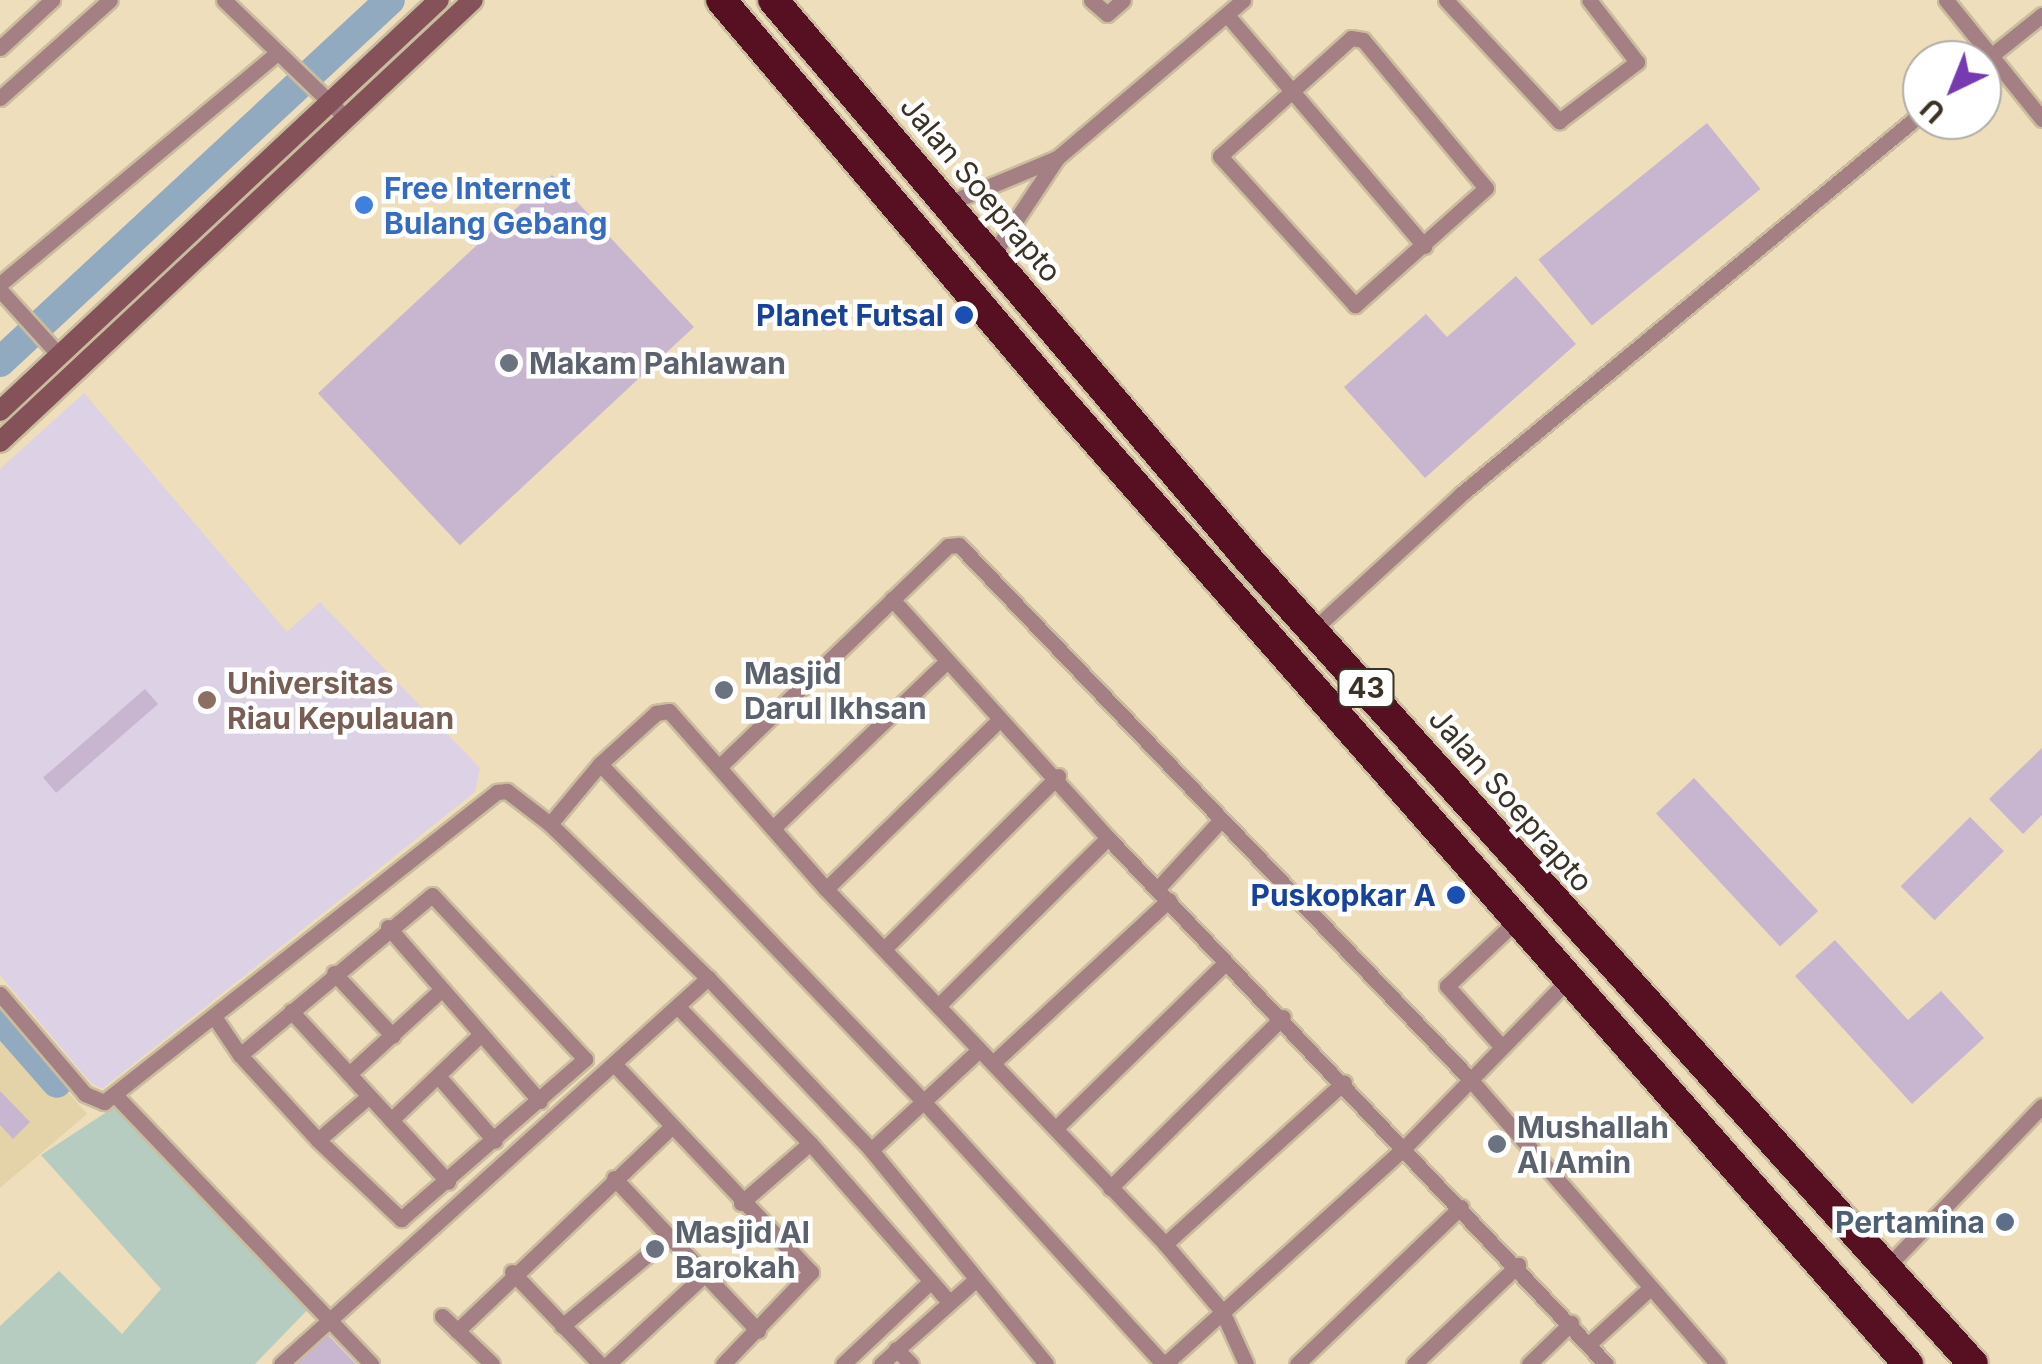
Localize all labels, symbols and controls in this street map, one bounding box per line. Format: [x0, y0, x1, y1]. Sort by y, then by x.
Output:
north arrow [1902, 40, 2002, 140]
street label: Jalan Soeprapto [893, 89, 1069, 289]
text: U [1914, 91, 1952, 130]
place label: Free Internet Bulang Gebang [384, 170, 607, 240]
marker: Free Internet Bulang Gebang [353, 194, 375, 216]
place label: Planet Futsal [756, 297, 944, 333]
marker: Planet Futsal [953, 304, 975, 326]
place label: Makam Pahlawan [529, 345, 786, 381]
marker: Makam Pahlawan [498, 352, 520, 374]
place label: Masjid Darul Ikhsan [744, 655, 927, 726]
place label: Universitas Riau Kepulauan [227, 665, 454, 736]
road number: 43 [1336, 665, 1396, 711]
marker: Masjid Darul Ikhsan [713, 679, 735, 701]
marker: Universitas Riau Kepulauan [196, 689, 218, 711]
street label: Jalan Soeprapto [1422, 701, 1600, 899]
place label: Puskopkar A [1251, 877, 1436, 913]
marker: Puskopkar A [1445, 884, 1467, 906]
place label: Mushallah Al Amin [1517, 1109, 1669, 1180]
marker: Mushallah Al Amin [1486, 1133, 1508, 1155]
place label: Pertamina [1835, 1204, 1985, 1240]
marker: Pertamina [1994, 1211, 2016, 1233]
place label: Masjid Al Barokah [675, 1214, 810, 1284]
marker: Masjid Al Barokah [644, 1238, 666, 1260]

